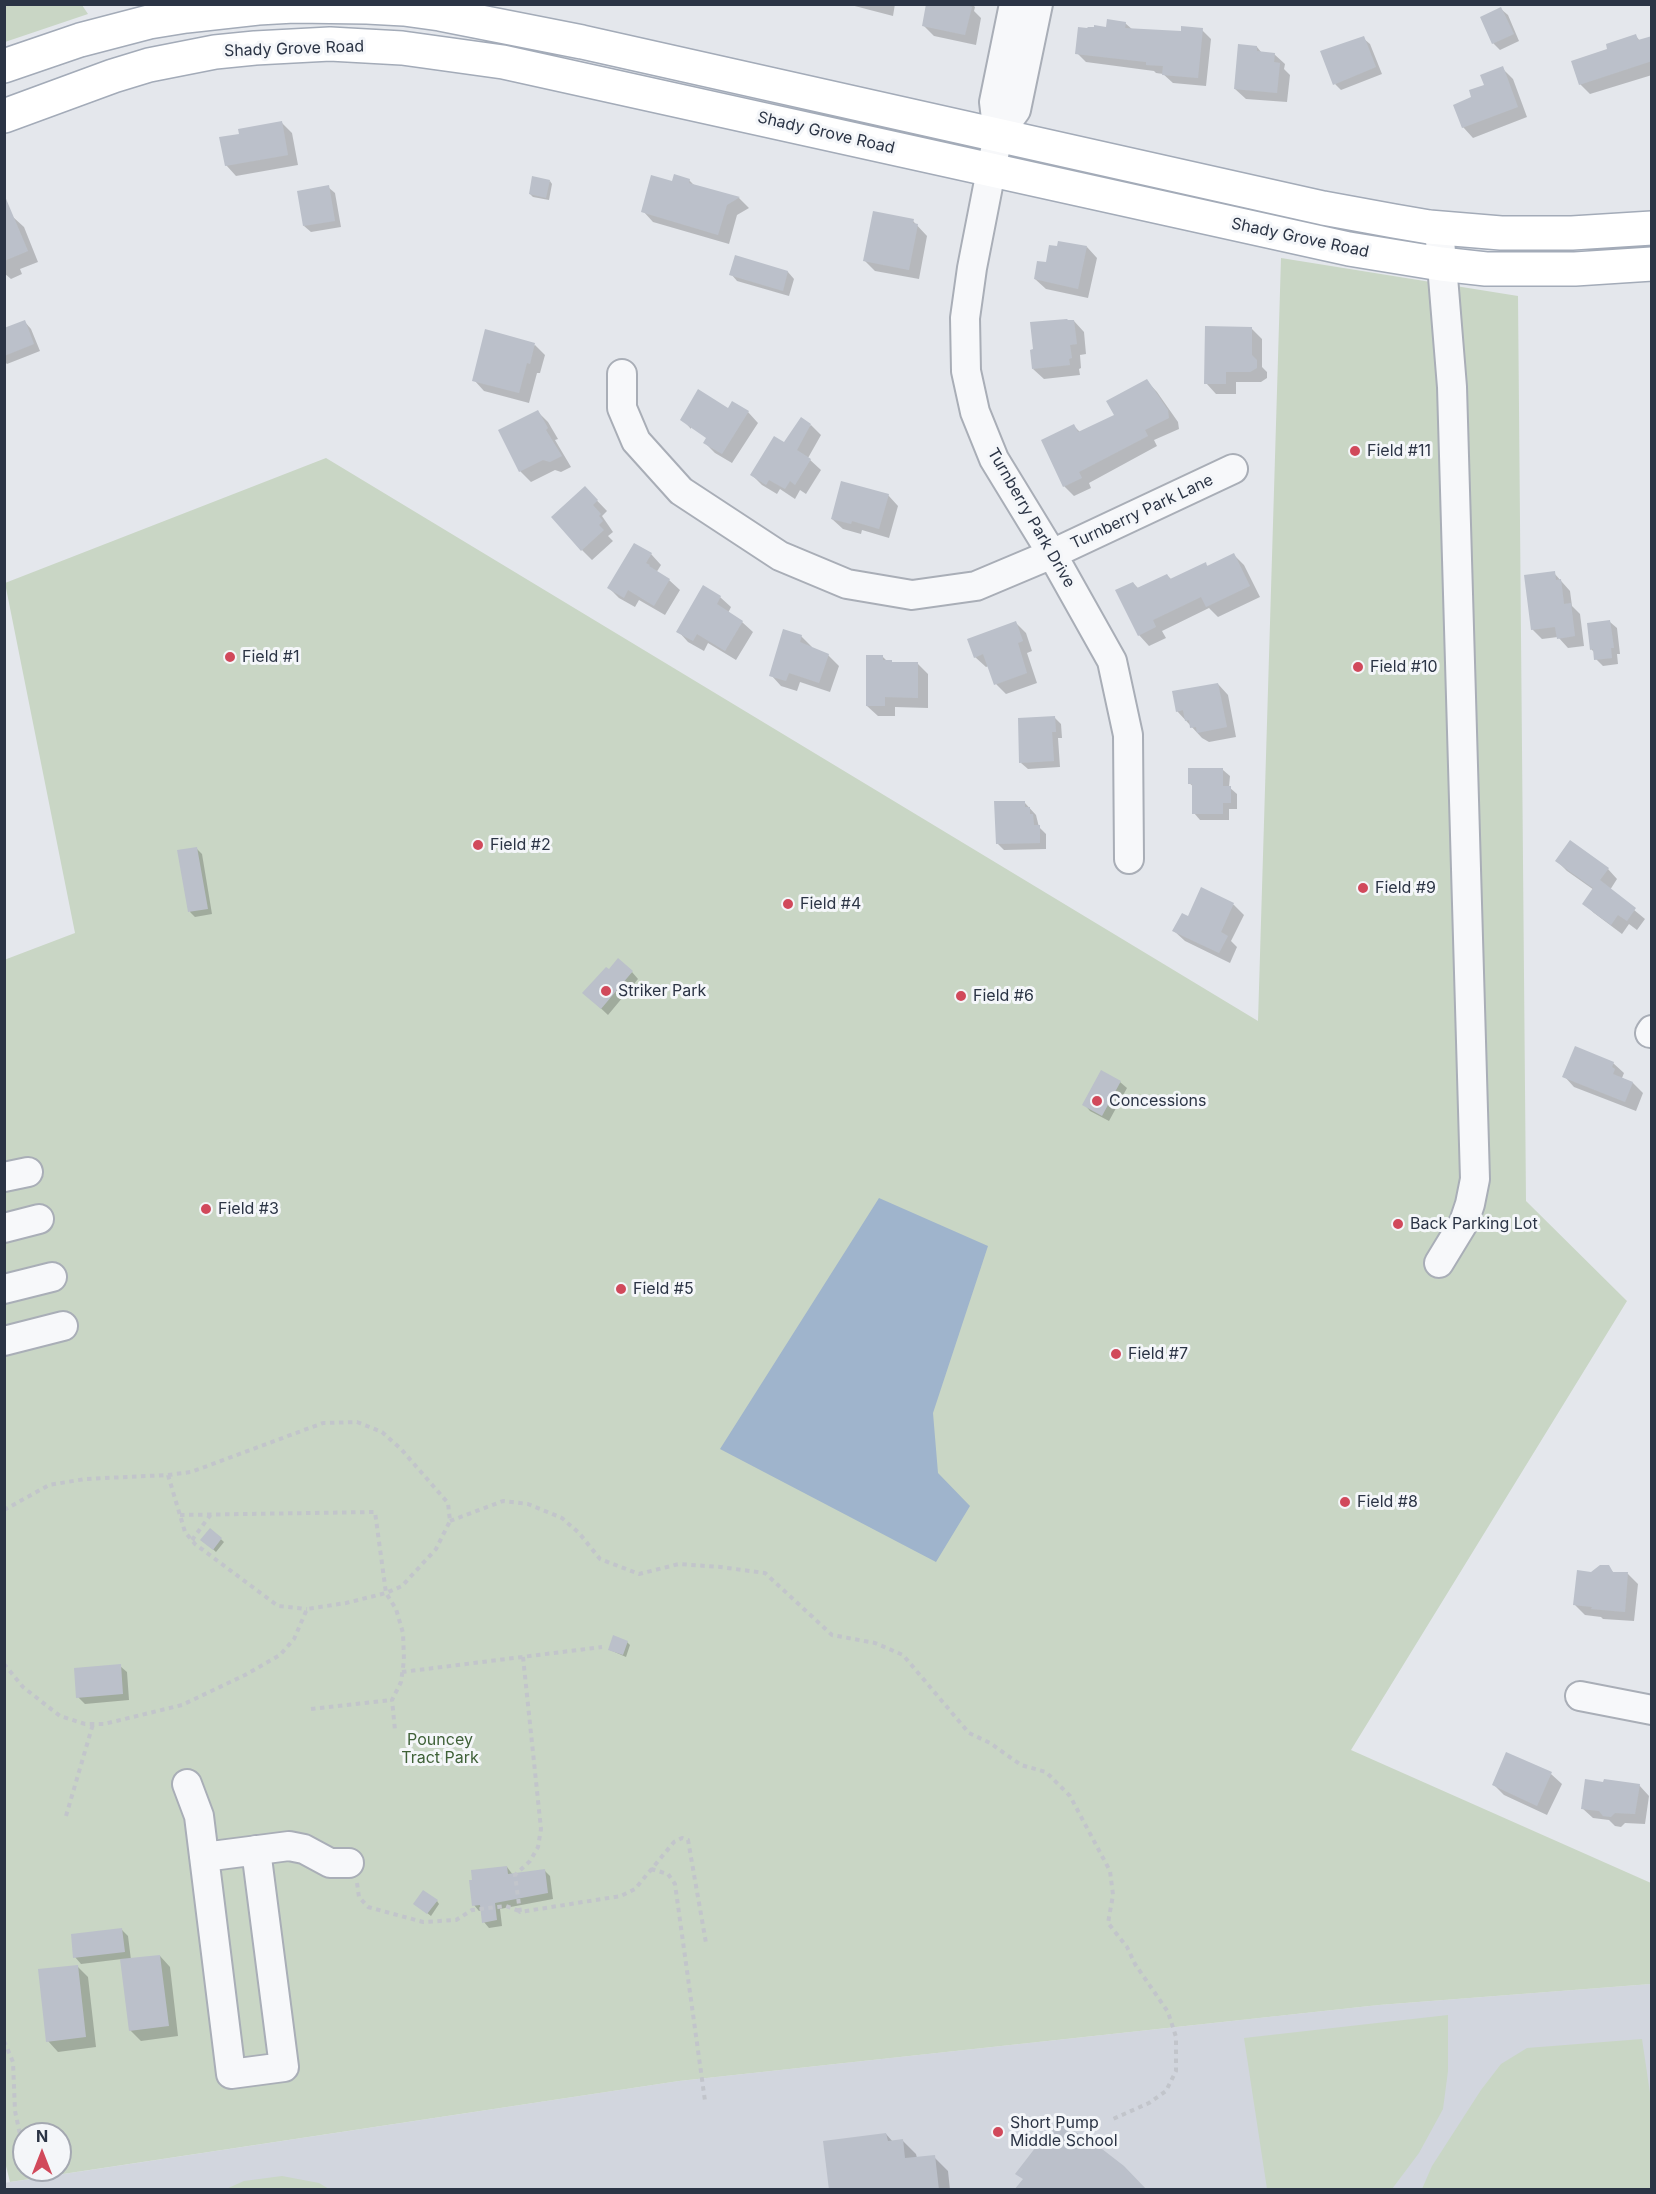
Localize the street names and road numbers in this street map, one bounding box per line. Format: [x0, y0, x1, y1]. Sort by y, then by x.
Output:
street label: Shady Grove Road [224, 37, 364, 61]
street label: Shady Grove Road [756, 108, 896, 158]
street label: Shady Grove Road [1229, 214, 1371, 262]
street label: Turnberry Park Drive [983, 445, 1079, 591]
street label: Turnberry Park Lane [1068, 471, 1216, 553]

